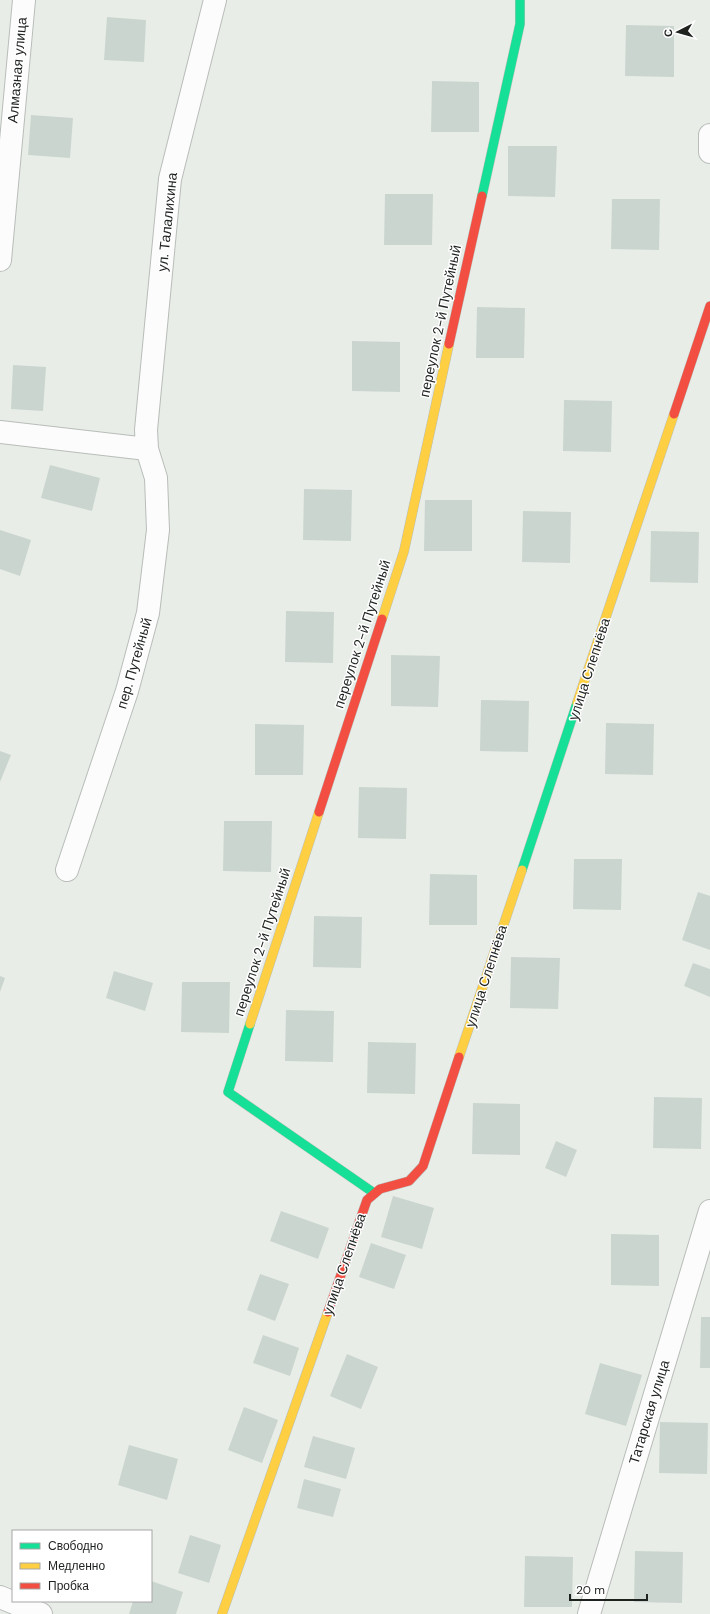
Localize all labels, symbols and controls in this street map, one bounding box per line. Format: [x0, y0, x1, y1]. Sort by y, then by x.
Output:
north arrow [658, 12, 698, 52]
street label: Алмазная улица [3, 16, 31, 124]
text: С [661, 28, 675, 38]
street label: ул. Талалихина [153, 171, 181, 272]
street label: переулок 2-й Путейный [415, 243, 465, 399]
street label: переулок 2-й Путейный [329, 557, 395, 711]
street label: пер. Путейный [112, 615, 156, 711]
street label: улица Слепнёва [564, 615, 614, 722]
street label: переулок 2-й Путейный [229, 865, 295, 1019]
street label: улица Слепнёва [461, 922, 511, 1029]
street label: улица Слепнёва [318, 1211, 370, 1317]
street label: Татарская улица [625, 1357, 673, 1466]
legend [12, 1530, 152, 1602]
text: Свободно [48, 1538, 103, 1554]
text: Медленно [48, 1558, 105, 1574]
scale bar [570, 1576, 647, 1602]
text: Пробка [48, 1578, 89, 1594]
text: 20 m [576, 1582, 605, 1598]

